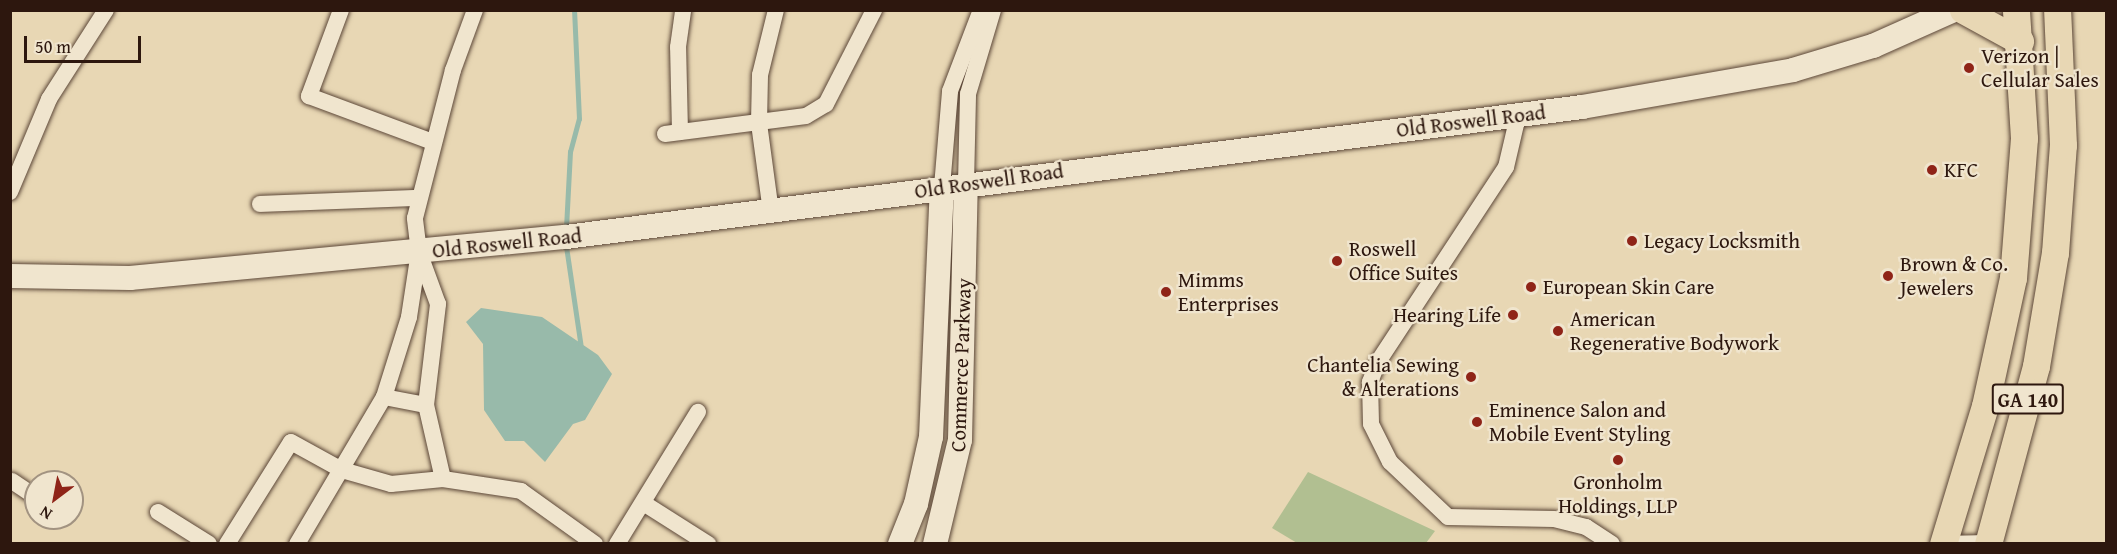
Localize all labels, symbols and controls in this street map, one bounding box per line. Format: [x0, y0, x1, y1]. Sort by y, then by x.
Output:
scale bar [27, 24, 144, 62]
text: 50 m [35, 33, 71, 60]
place label: Verizon | Cellular Sales [1981, 43, 2099, 93]
marker: Verizon | Cellular Sales [1962, 61, 1976, 75]
street label: Old Roswell Road [1395, 99, 1547, 143]
place label: KFC [1944, 157, 1978, 183]
street label: Old Roswell Road [913, 158, 1065, 204]
marker: KFC [1925, 163, 1939, 177]
street label: Old Roswell Road [431, 223, 583, 263]
place label: Legacy Locksmith [1644, 228, 1800, 254]
marker: Legacy Locksmith [1625, 234, 1639, 248]
place label: Roswell Office Suites [1349, 236, 1458, 286]
place label: Brown & Co. Jewelers [1900, 251, 2008, 301]
marker: Roswell Office Suites [1330, 254, 1344, 268]
place label: Mimms Enterprises [1178, 267, 1279, 317]
marker: Brown & Co. Jewelers [1881, 269, 1895, 283]
place label: European Skin Care [1543, 274, 1714, 300]
street label: Commerce Parkway [945, 278, 977, 452]
marker: European Skin Care [1524, 280, 1538, 294]
marker: Mimms Enterprises [1159, 285, 1173, 299]
place label: Hearing Life [1393, 302, 1501, 328]
place label: American Regenerative Bodywork [1570, 306, 1779, 356]
marker: Hearing Life [1506, 308, 1520, 322]
marker: American Regenerative Bodywork [1551, 324, 1565, 338]
place label: Chantelia Sewing & Alterations [1307, 352, 1459, 402]
marker: Chantelia Sewing & Alterations [1464, 370, 1478, 384]
road number: GA 140 [1990, 382, 2066, 416]
place label: Eminence Salon and Mobile Event Styling [1489, 397, 1670, 447]
marker: Eminence Salon and Mobile Event Styling [1470, 415, 1484, 429]
marker: Gronholm Holdings, LLP [1611, 453, 1625, 467]
place label: Gronholm Holdings, LLP [1558, 469, 1678, 519]
north arrow [24, 470, 84, 530]
text: N [35, 501, 56, 527]

